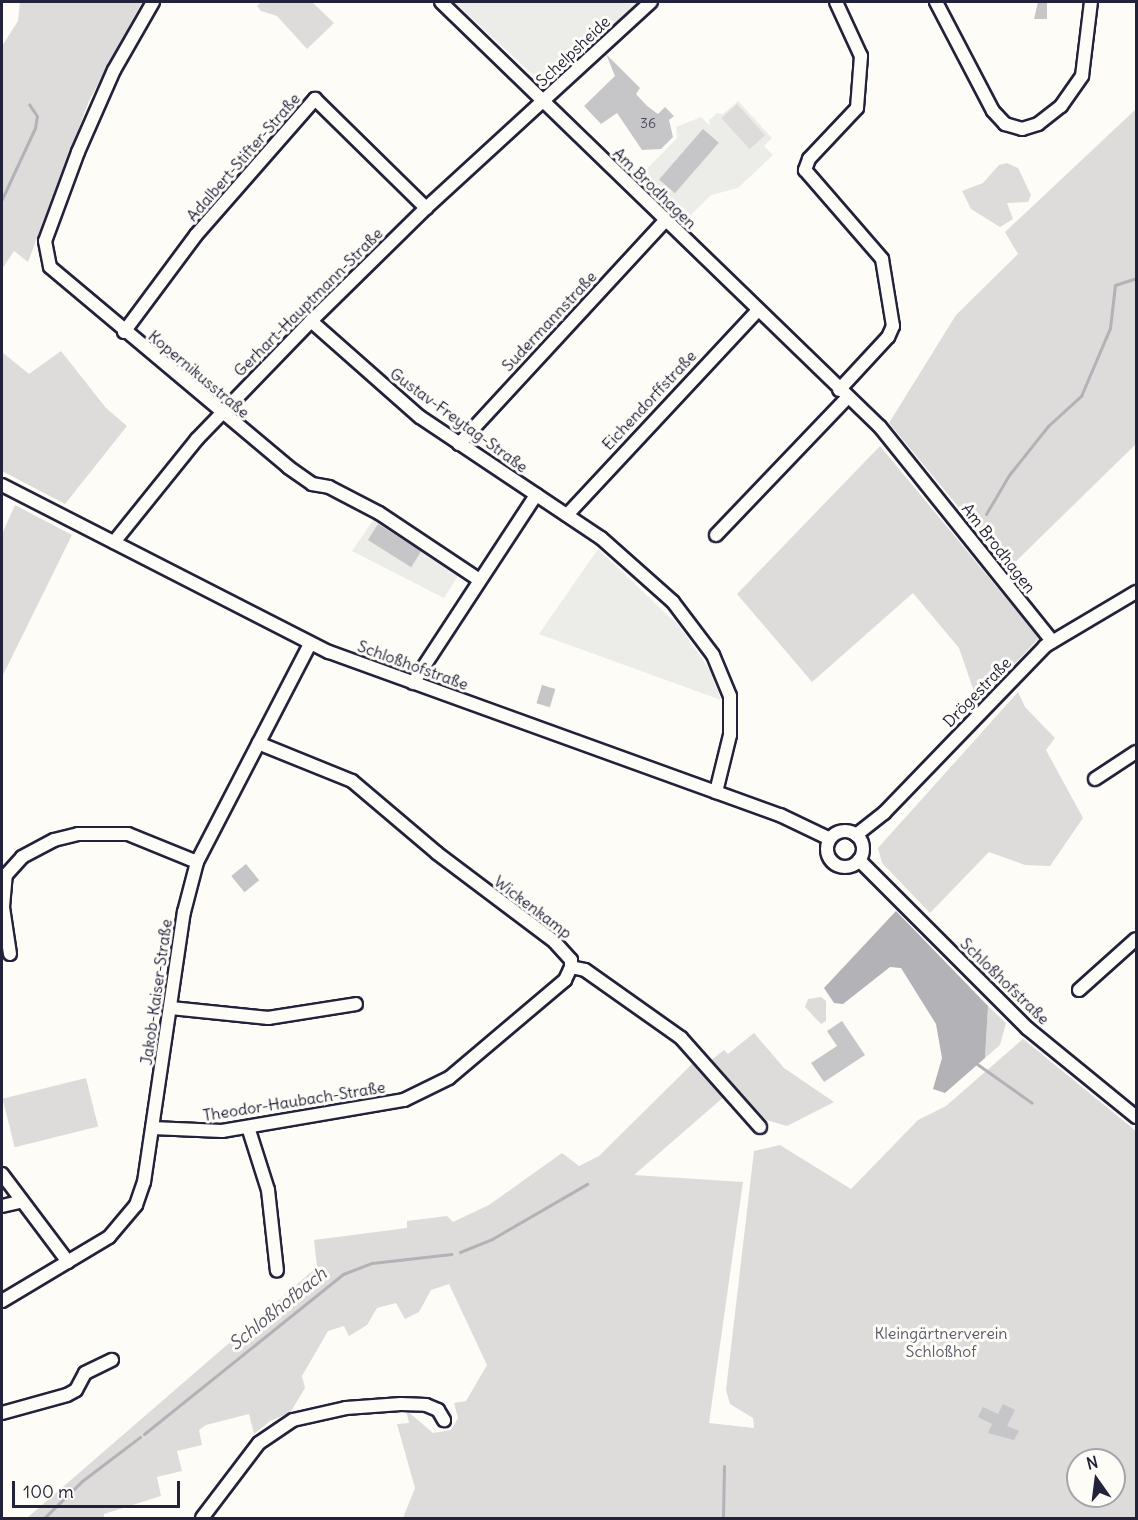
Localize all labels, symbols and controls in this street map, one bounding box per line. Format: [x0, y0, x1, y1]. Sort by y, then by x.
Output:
street label: Schelpsheide [532, 12, 614, 90]
street label: Adalbert-Stifter-Straße [182, 89, 304, 225]
house number: 36 [640, 115, 656, 131]
street label: Am Brodhagen [609, 143, 701, 233]
street label: Gerhart-Hauptmann-Straße [230, 224, 386, 380]
street label: Sudermannstraße [498, 267, 600, 375]
street label: Kopernikusstraße [145, 326, 253, 422]
street label: Eichendorffstraße [598, 346, 700, 454]
street label: Gustav-Freytag-Straße [386, 364, 532, 476]
street label: Am Brodhagen [958, 499, 1040, 597]
street label: Schloßhofstraße [355, 636, 471, 694]
street label: Drögestraße [939, 653, 1015, 731]
street label: Wickenkamp [490, 871, 576, 943]
street label: Jakob-Kaiser-Straße [136, 918, 176, 1066]
street label: Schloßhofstraße [957, 934, 1053, 1028]
street label: Theodor-Haubach-Straße [201, 1077, 387, 1125]
water label: Schloßhofbach [225, 1263, 331, 1355]
park label: Kleingärtnerverein Schloßhof [874, 1323, 1008, 1361]
north arrow [1066, 1448, 1126, 1508]
text: N [1084, 1451, 1100, 1474]
scale bar [15, 1469, 183, 1507]
text: 100 m [23, 1480, 74, 1503]

